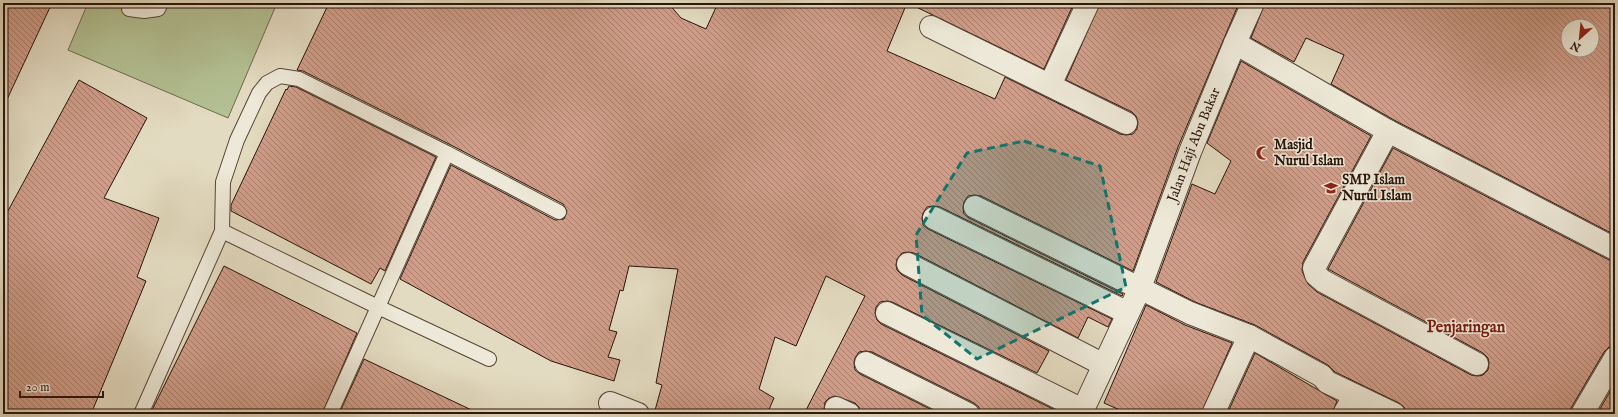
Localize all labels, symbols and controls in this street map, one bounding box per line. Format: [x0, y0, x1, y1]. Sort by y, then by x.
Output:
north arrow [1560, 18, 1600, 58]
text: N [1568, 37, 1584, 55]
street label: Jalan Haji Abu Bakar [1163, 85, 1225, 206]
place label: Masjid Nurul Islam [1273, 136, 1344, 170]
mosque icon: Masjid Nurul Islam [1255, 145, 1271, 161]
place label: SMP Islam Nurul Islam [1341, 171, 1412, 205]
school or university icon: SMP Islam Nurul Islam [1323, 180, 1339, 196]
district label: Penjaringan [1427, 318, 1506, 338]
scale bar [20, 373, 103, 399]
text: 20 m [26, 380, 49, 395]

